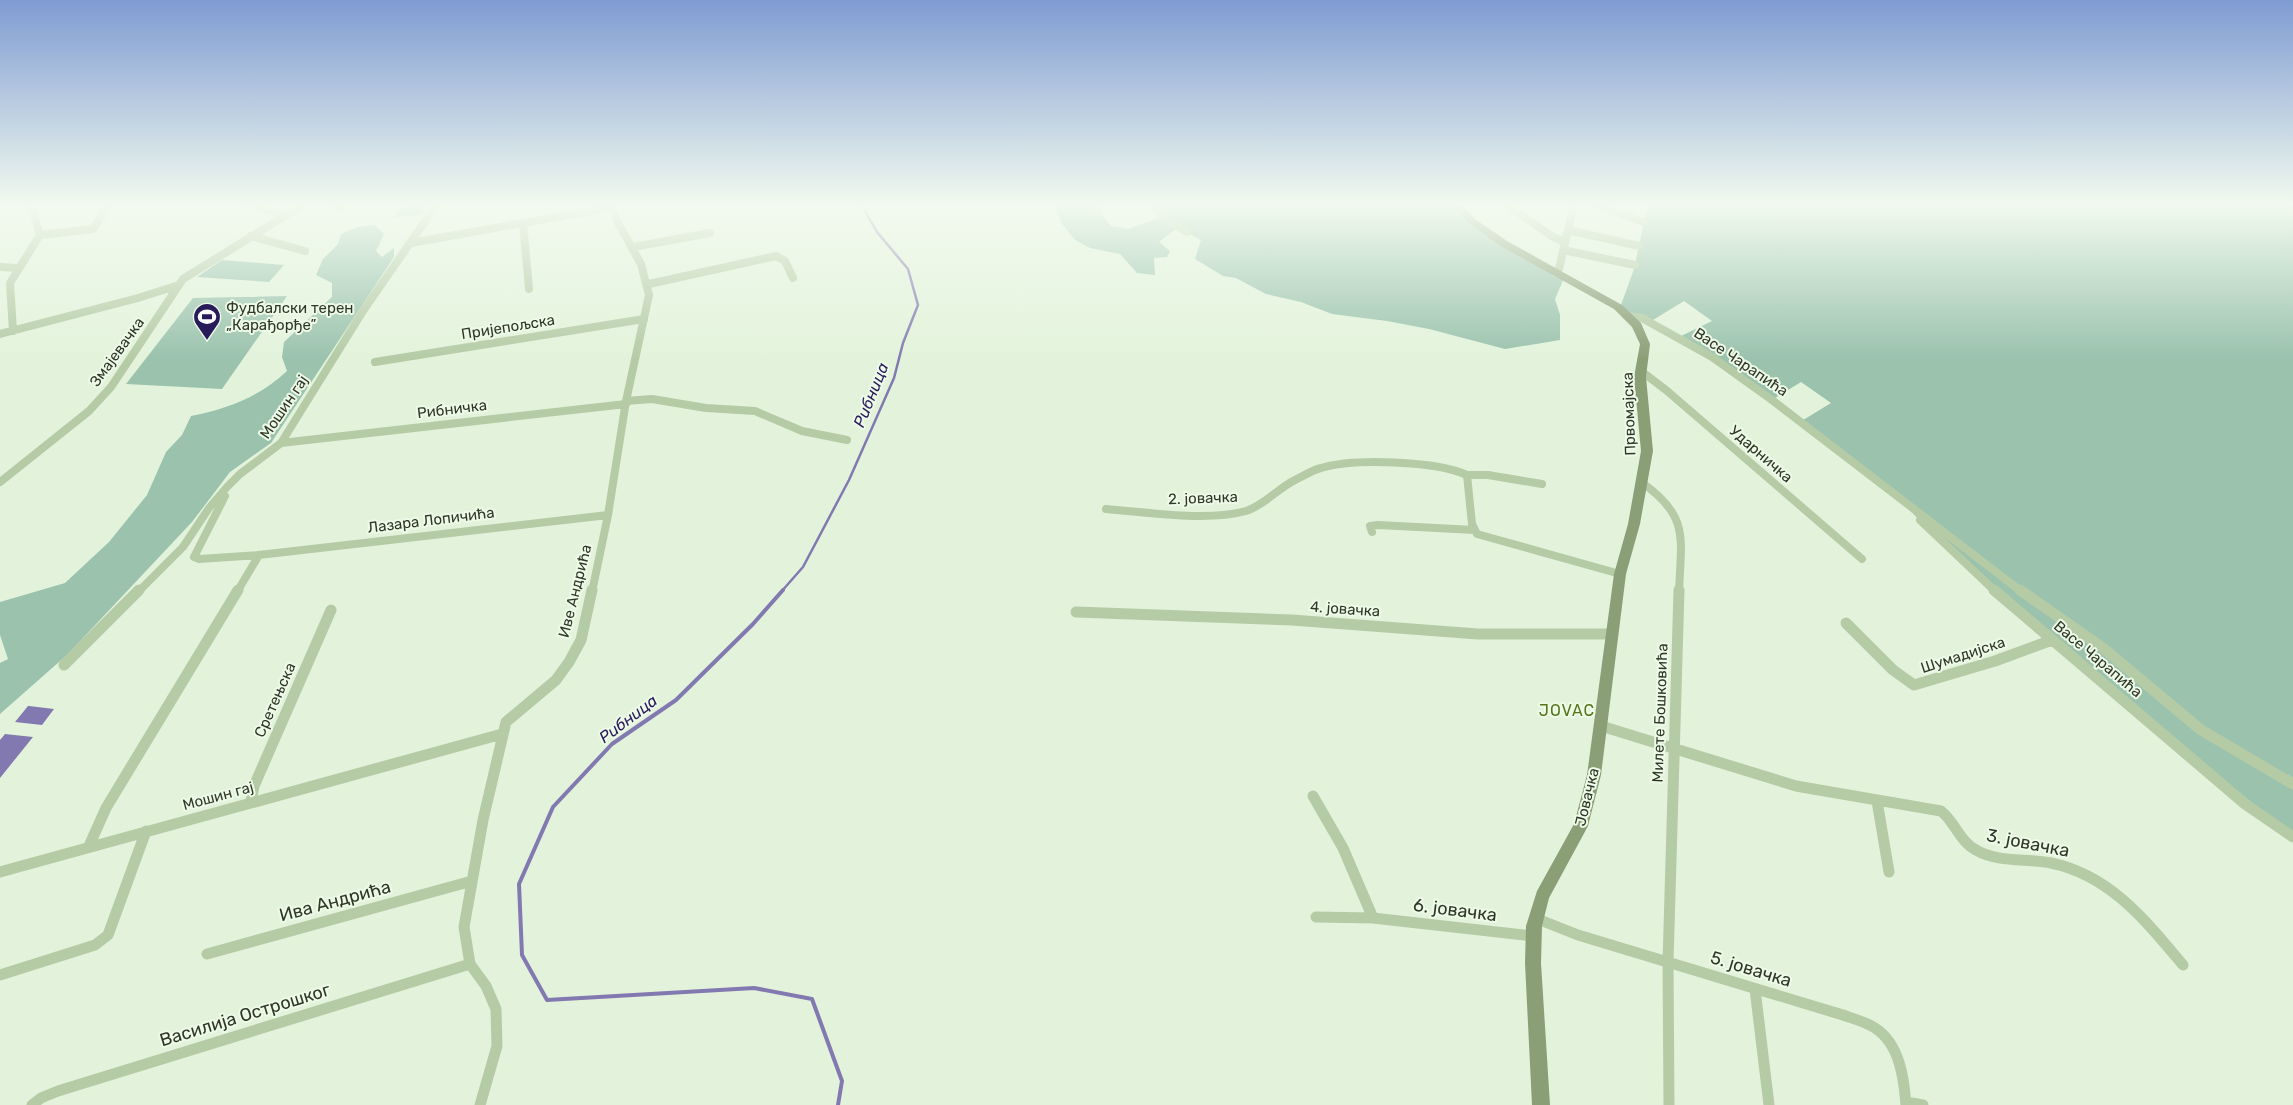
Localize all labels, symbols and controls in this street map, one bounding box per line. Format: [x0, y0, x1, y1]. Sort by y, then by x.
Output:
place label: Фудбалски терен „Карађорђе” [226, 299, 353, 334]
sports icon: Фудбалски терен „Карађорђе” [192, 302, 222, 341]
street label: Пријепољска [460, 311, 556, 343]
street label: Змајевачка [86, 314, 148, 390]
street label: Васе Чарапића [1691, 324, 1791, 400]
water label: Рибница [849, 360, 893, 430]
street label: Мошин гај [256, 372, 312, 442]
street label: Првомајска [1619, 372, 1639, 456]
street label: Рибничка [416, 396, 488, 422]
street label: Ударничка [1726, 422, 1796, 486]
street label: 2. јовачка [1168, 488, 1238, 508]
street label: Лазара Лопичића [366, 503, 496, 537]
street label: Иве Андрића [555, 543, 595, 639]
street label: 4. јовачка [1309, 598, 1381, 620]
street label: Васе Чарапића [2050, 617, 2146, 701]
street label: Шумадијска [1919, 633, 2007, 677]
street label: Милете Бошковића [1649, 643, 1671, 783]
street label: Сретењска [251, 660, 299, 740]
water label: Рибница [595, 691, 661, 747]
district label: JOVAC [1539, 701, 1595, 720]
street label: Јовачка [1571, 766, 1603, 828]
street label: Мошин гај [181, 778, 255, 814]
street label: 3. јовачка [1985, 824, 2071, 862]
street label: Ива Андрића [277, 876, 393, 926]
street label: 6. јовачка [1412, 894, 1498, 926]
street label: 5. јовачка [1708, 946, 1794, 992]
street label: Василија Острошког [157, 979, 333, 1051]

